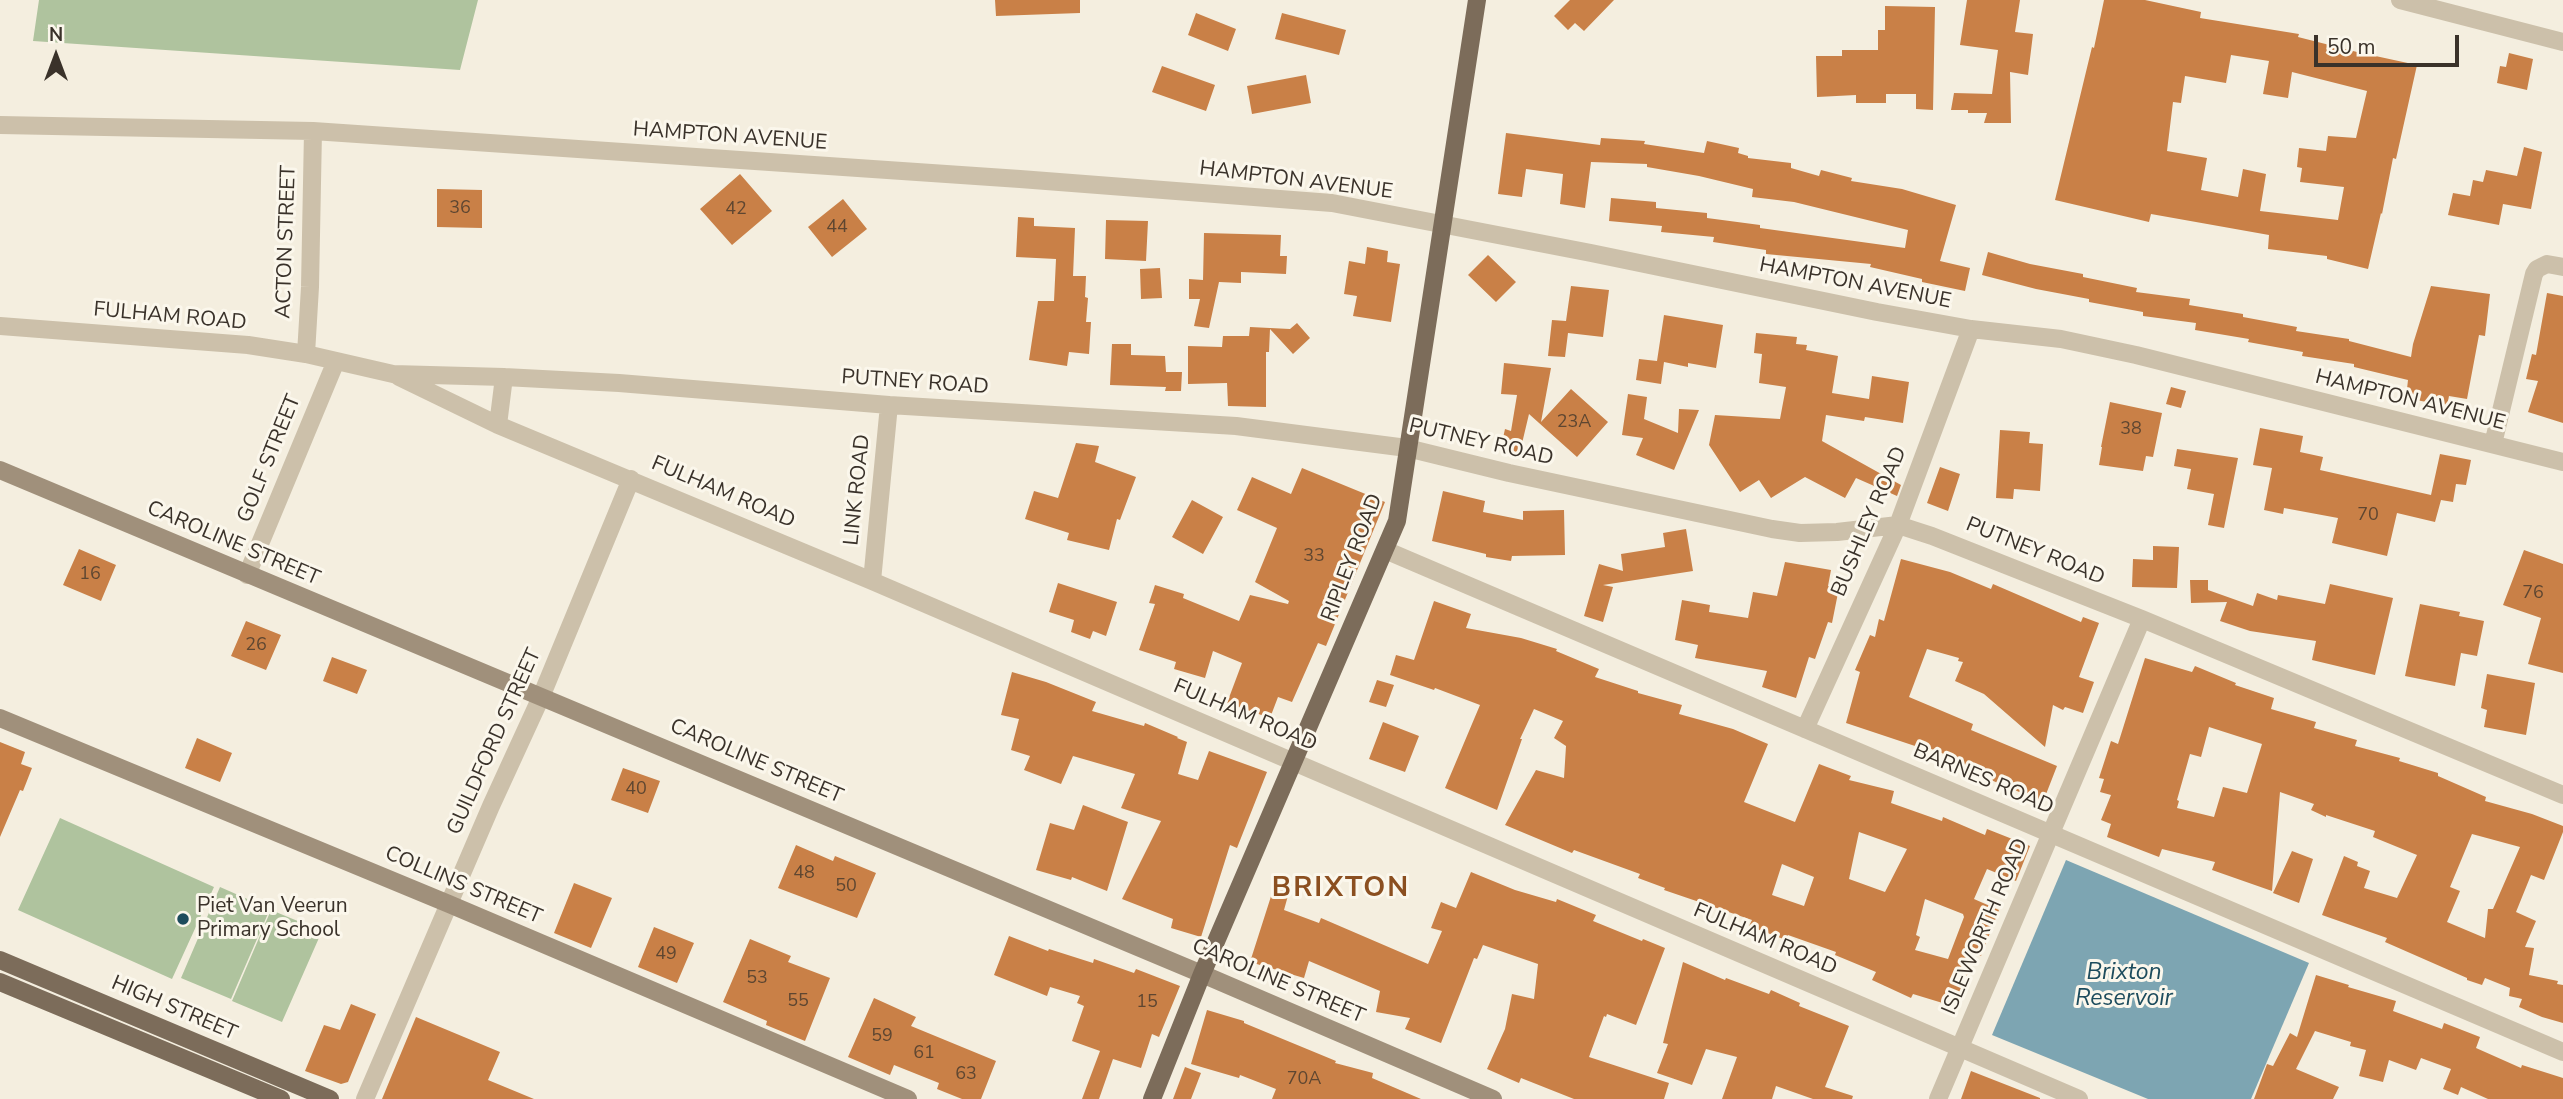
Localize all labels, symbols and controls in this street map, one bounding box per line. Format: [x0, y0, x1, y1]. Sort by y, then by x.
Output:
north arrow [21, 21, 91, 91]
scale bar [2318, 21, 2463, 65]
text: N [49, 22, 63, 48]
text: 50 m [2327, 33, 2376, 61]
street label: HAMPTON AVENUE [632, 118, 828, 156]
street label: HAMPTON AVENUE [1198, 157, 1394, 205]
street label: ACTON STREET [272, 165, 302, 319]
house number: 36 [449, 198, 471, 220]
house number: 42 [725, 199, 747, 221]
house number: 44 [826, 217, 848, 239]
street label: HAMPTON AVENUE [1757, 253, 1953, 315]
street label: FULHAM ROAD [92, 298, 248, 336]
street label: PUTNEY ROAD [841, 365, 989, 401]
street label: HAMPTON AVENUE [2312, 365, 2508, 437]
street label: GOLF STREET [233, 391, 307, 527]
house number: 23A [1557, 412, 1591, 434]
street label: PUTNEY ROAD [1406, 414, 1556, 472]
house number: 38 [2120, 419, 2142, 441]
street label: LINK ROAD [840, 433, 876, 547]
street label: BUSHLEY ROAD [1827, 443, 1913, 601]
street label: FULHAM ROAD [647, 451, 799, 535]
street label: RIPLEY ROAD [1317, 491, 1389, 625]
street label: CAROLINE STREET [143, 496, 323, 592]
house number: 70 [2357, 505, 2379, 527]
street label: PUTNEY ROAD [1962, 513, 2108, 591]
house number: 33 [1303, 546, 1325, 568]
house number: 16 [79, 564, 101, 586]
house number: 76 [2522, 583, 2544, 605]
house number: 26 [245, 635, 267, 657]
street label: GUILDFORD STREET [443, 645, 547, 839]
street label: FULHAM ROAD [1169, 674, 1321, 758]
street label: CAROLINE STREET [666, 714, 846, 810]
street label: BARNES ROAD [1909, 739, 2057, 821]
house number: 40 [625, 779, 647, 801]
street label: ISLEWORTH ROAD [1937, 835, 2035, 1019]
street label: COLLINS STREET [381, 842, 545, 930]
house number: 48 [793, 863, 815, 885]
district label: BRIXTON [1273, 872, 1409, 906]
house number: 50 [835, 876, 857, 898]
place label: Piet Van Veerun Primary School [197, 894, 348, 944]
street label: FULHAM ROAD [1689, 898, 1841, 982]
marker: Piet Van Veerun Primary School [175, 911, 191, 927]
street label: CAROLINE STREET [1188, 934, 1368, 1030]
house number: 49 [655, 944, 677, 966]
water label: Brixton Reservoir [2075, 959, 2173, 1013]
house number: 53 [746, 968, 768, 990]
street label: HIGH STREET [107, 971, 241, 1047]
house number: 55 [787, 991, 809, 1013]
house number: 15 [1136, 992, 1158, 1014]
house number: 59 [871, 1026, 893, 1048]
house number: 61 [913, 1043, 935, 1065]
house number: 63 [955, 1064, 977, 1086]
house number: 70A [1287, 1069, 1321, 1091]

